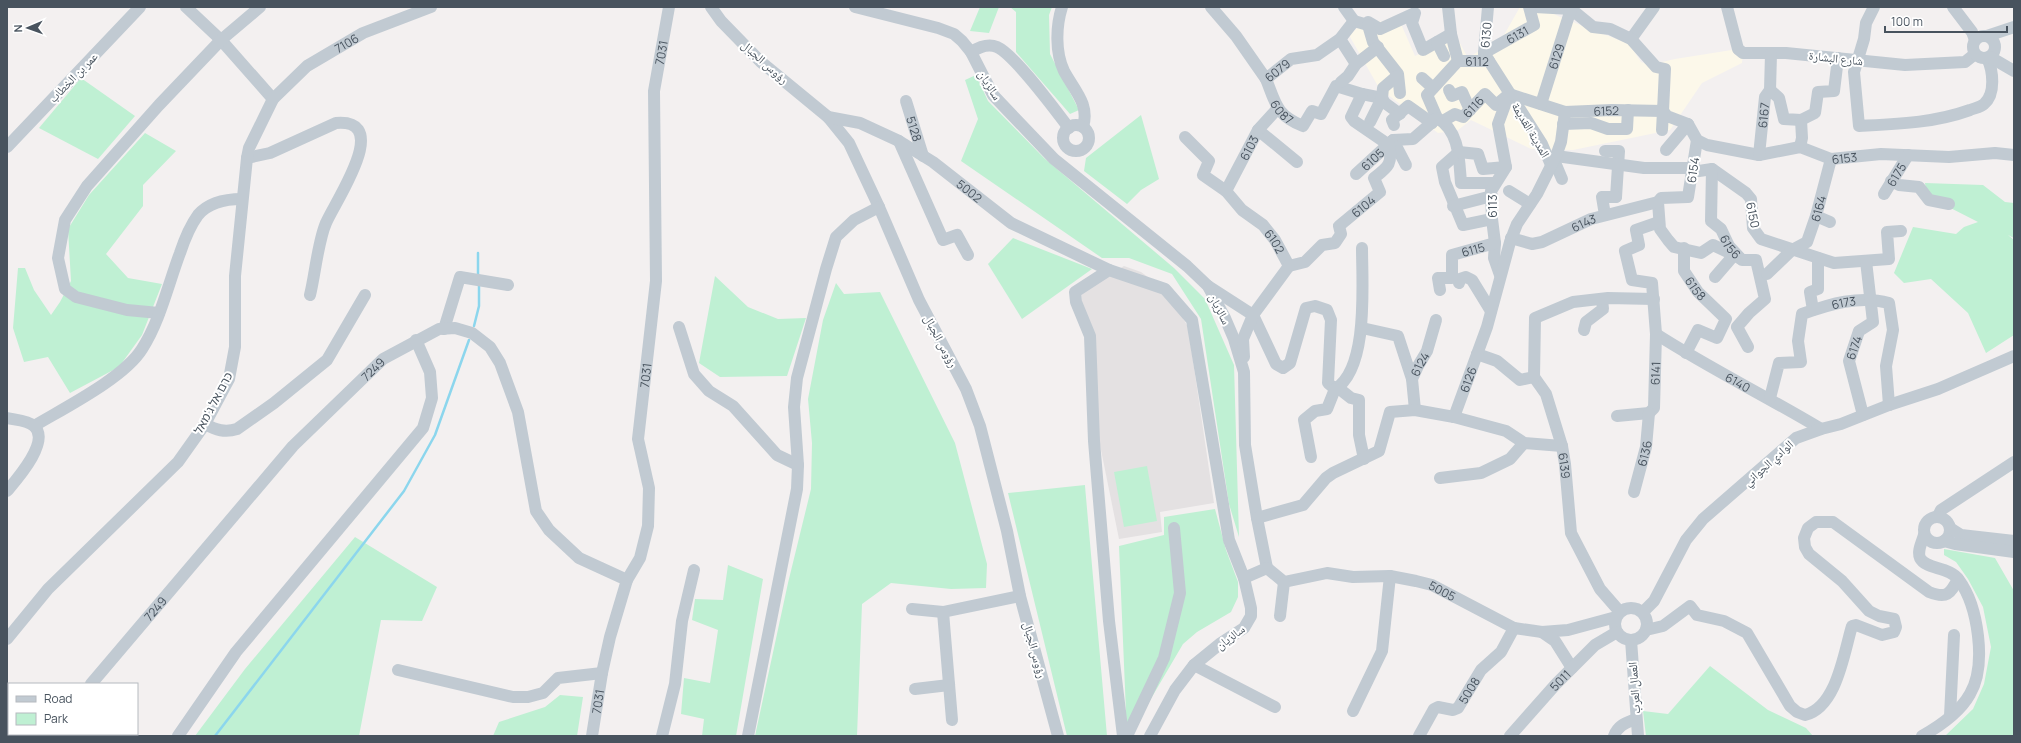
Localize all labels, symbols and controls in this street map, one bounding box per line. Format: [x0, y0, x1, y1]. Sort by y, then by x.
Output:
north arrow [8, 8, 48, 48]
scale bar [1885, 8, 2007, 34]
text: 100 m [1891, 13, 1923, 30]
street label: 6130 [1476, 21, 1496, 49]
street label: 6131 [1503, 21, 1531, 48]
text: N [10, 24, 25, 33]
street label: 7106 [331, 29, 362, 57]
street label: رؤوس الجبال [738, 36, 792, 88]
street label: 7031 [650, 39, 671, 66]
street label: 6129 [1544, 41, 1568, 71]
street label: شارع البشارة [1808, 47, 1864, 69]
street label: عمر بن الخطاب [45, 48, 101, 106]
street label: 6112 [1465, 53, 1489, 70]
street label: 6079 [1261, 55, 1293, 86]
street label: سالزيان [974, 67, 1006, 103]
street label: 6116 [1459, 92, 1488, 121]
street label: 6087 [1267, 97, 1297, 128]
street label: المدينة القديمة [1508, 99, 1554, 161]
street label: 6152 [1593, 101, 1619, 119]
street label: 6167 [1753, 102, 1773, 129]
street label: 5128 [903, 114, 926, 143]
street label: 6103 [1235, 132, 1262, 163]
street label: 6105 [1357, 144, 1388, 174]
street label: 6153 [1831, 148, 1858, 167]
street label: 6154 [1683, 156, 1703, 184]
street label: 6175 [1882, 159, 1910, 189]
street label: 5002 [953, 175, 986, 206]
street label: 6104 [1347, 191, 1379, 221]
street label: 6164 [1806, 193, 1830, 224]
street label: 6113 [1484, 194, 1501, 218]
street label: 6150 [1742, 201, 1764, 229]
street label: 6143 [1568, 210, 1598, 236]
street label: 6102 [1261, 225, 1289, 257]
street label: 6156 [1716, 232, 1745, 262]
street label: 6115 [1459, 238, 1487, 260]
street label: 6158 [1681, 273, 1710, 304]
street label: سالزيان [1205, 291, 1235, 327]
street label: 6173 [1830, 292, 1857, 313]
street label: رؤوس الجبال [920, 312, 962, 371]
street label: 6174 [1842, 333, 1865, 362]
street label: 6124 [1406, 348, 1433, 379]
street label: 7249 [357, 353, 388, 384]
street label: 6141 [1646, 361, 1664, 385]
street label: 7031 [635, 362, 655, 389]
street label: 6126 [1455, 364, 1480, 395]
street label: 6140 [1722, 368, 1754, 396]
street label: כרם אל ג'מאל [190, 369, 236, 437]
street label: الوادي الجواني [1739, 436, 1798, 492]
street label: 6136 [1633, 440, 1655, 468]
street label: 6139 [1555, 451, 1575, 479]
street label: 5005 [1426, 576, 1459, 605]
street label: 7249 [140, 593, 170, 624]
street label: رؤوس الجبال [1019, 620, 1051, 680]
street label: سالزيان [1212, 620, 1248, 654]
street label: العمال العرب [1624, 661, 1644, 715]
street label: 5011 [1545, 666, 1574, 694]
street label: 5008 [1454, 673, 1484, 707]
legend [8, 683, 138, 735]
street label: 7031 [587, 688, 608, 715]
text: Road [44, 690, 72, 707]
text: Park [44, 710, 69, 727]

